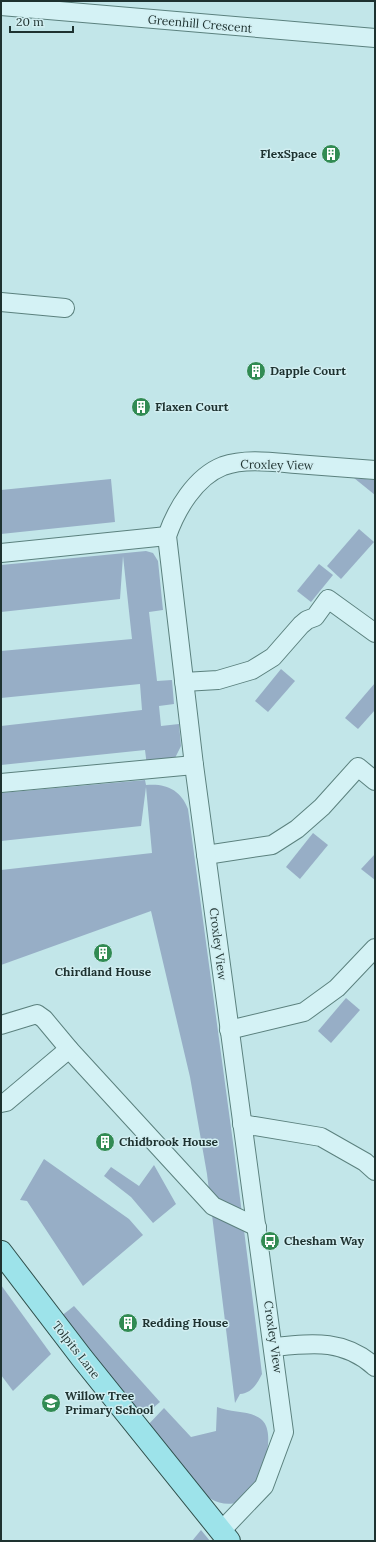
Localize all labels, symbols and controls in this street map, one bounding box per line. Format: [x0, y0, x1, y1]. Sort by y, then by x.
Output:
scale bar [10, 8, 73, 34]
street label: Greenhill Crescent [147, 11, 253, 36]
text: 20 m [16, 14, 44, 29]
building icon: FlexSpace [320, 143, 342, 165]
place label: FlexSpace [260, 146, 318, 161]
building icon: Dapple Court [245, 360, 267, 382]
place label: Dapple Court [270, 363, 347, 378]
building icon: Flaxen Court [130, 396, 152, 418]
place label: Flaxen Court [155, 399, 230, 414]
street label: Croxley View [240, 456, 314, 473]
street label: Croxley View [207, 907, 230, 982]
building icon: Chirdland House [92, 942, 114, 964]
place label: Chirdland House [55, 964, 152, 979]
building icon: Chidbrook House [94, 1131, 116, 1153]
place label: Chidbrook House [119, 1134, 219, 1149]
bus stop icon: Chesham Way [259, 1230, 281, 1252]
place label: Chesham Way [284, 1233, 364, 1248]
street label: Croxley View [261, 1300, 286, 1375]
building icon: Redding House [117, 1312, 139, 1334]
place label: Redding House [142, 1315, 229, 1330]
street label: Tolpits Lane [49, 1318, 104, 1382]
place label: Willow Tree Primary School [65, 1388, 154, 1417]
school or university icon: Willow Tree Primary School [40, 1392, 62, 1414]

